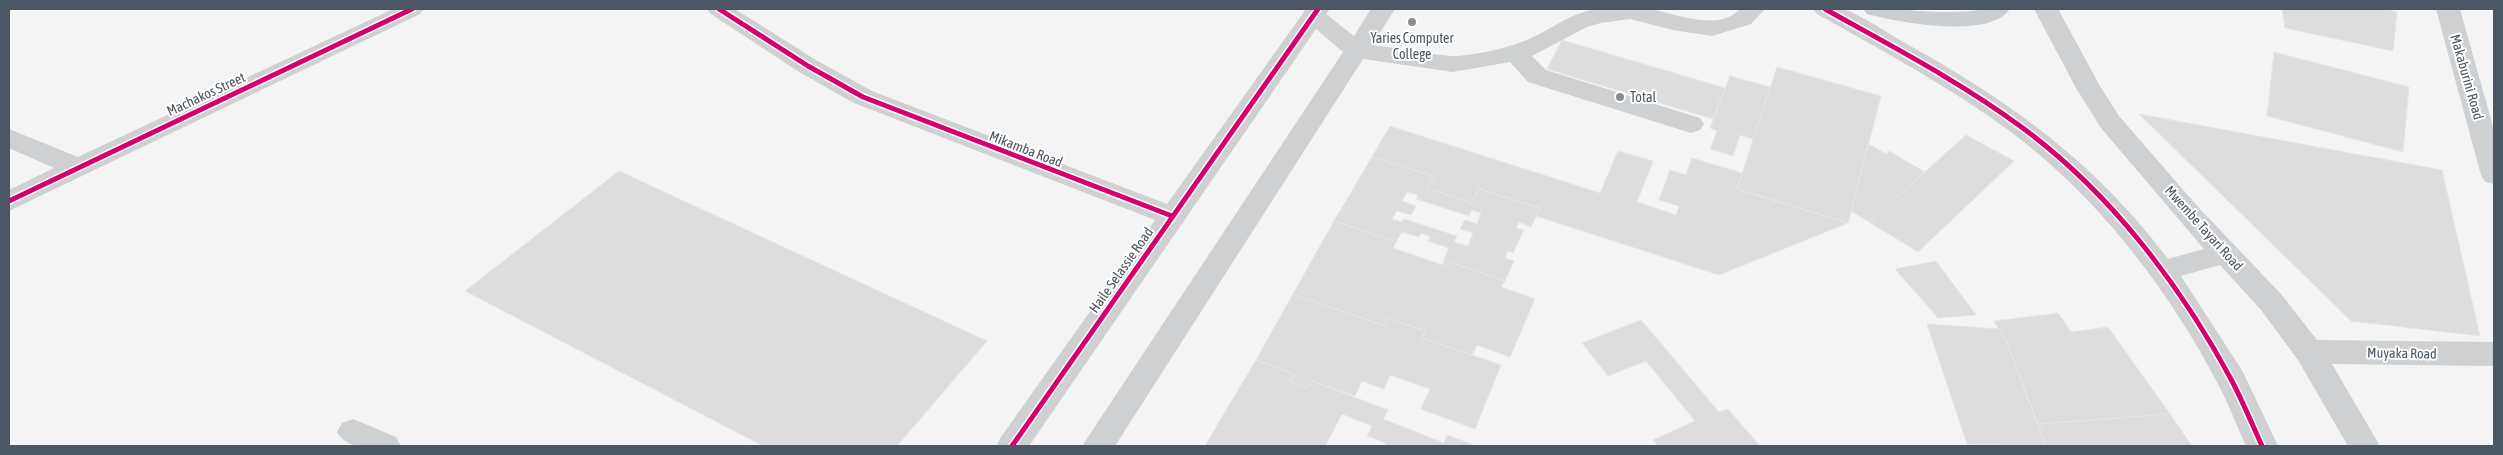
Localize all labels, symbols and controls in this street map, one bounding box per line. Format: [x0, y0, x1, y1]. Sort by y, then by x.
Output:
marker: Yaries Computer College [1406, 16, 1418, 28]
place label: Yaries Computer College [1370, 30, 1454, 62]
street label: Makaburini Road [2447, 33, 2487, 121]
street label: Machakos Street [164, 69, 248, 119]
place label: Total [1630, 89, 1656, 105]
marker: Total [1614, 91, 1626, 103]
street label: Mikamba Road [987, 128, 1065, 170]
street label: Mwembe Tayari Road [2162, 182, 2246, 274]
street label: Haile Selassie Road [1086, 224, 1156, 316]
street label: Muyaka Road [2367, 344, 2437, 362]

